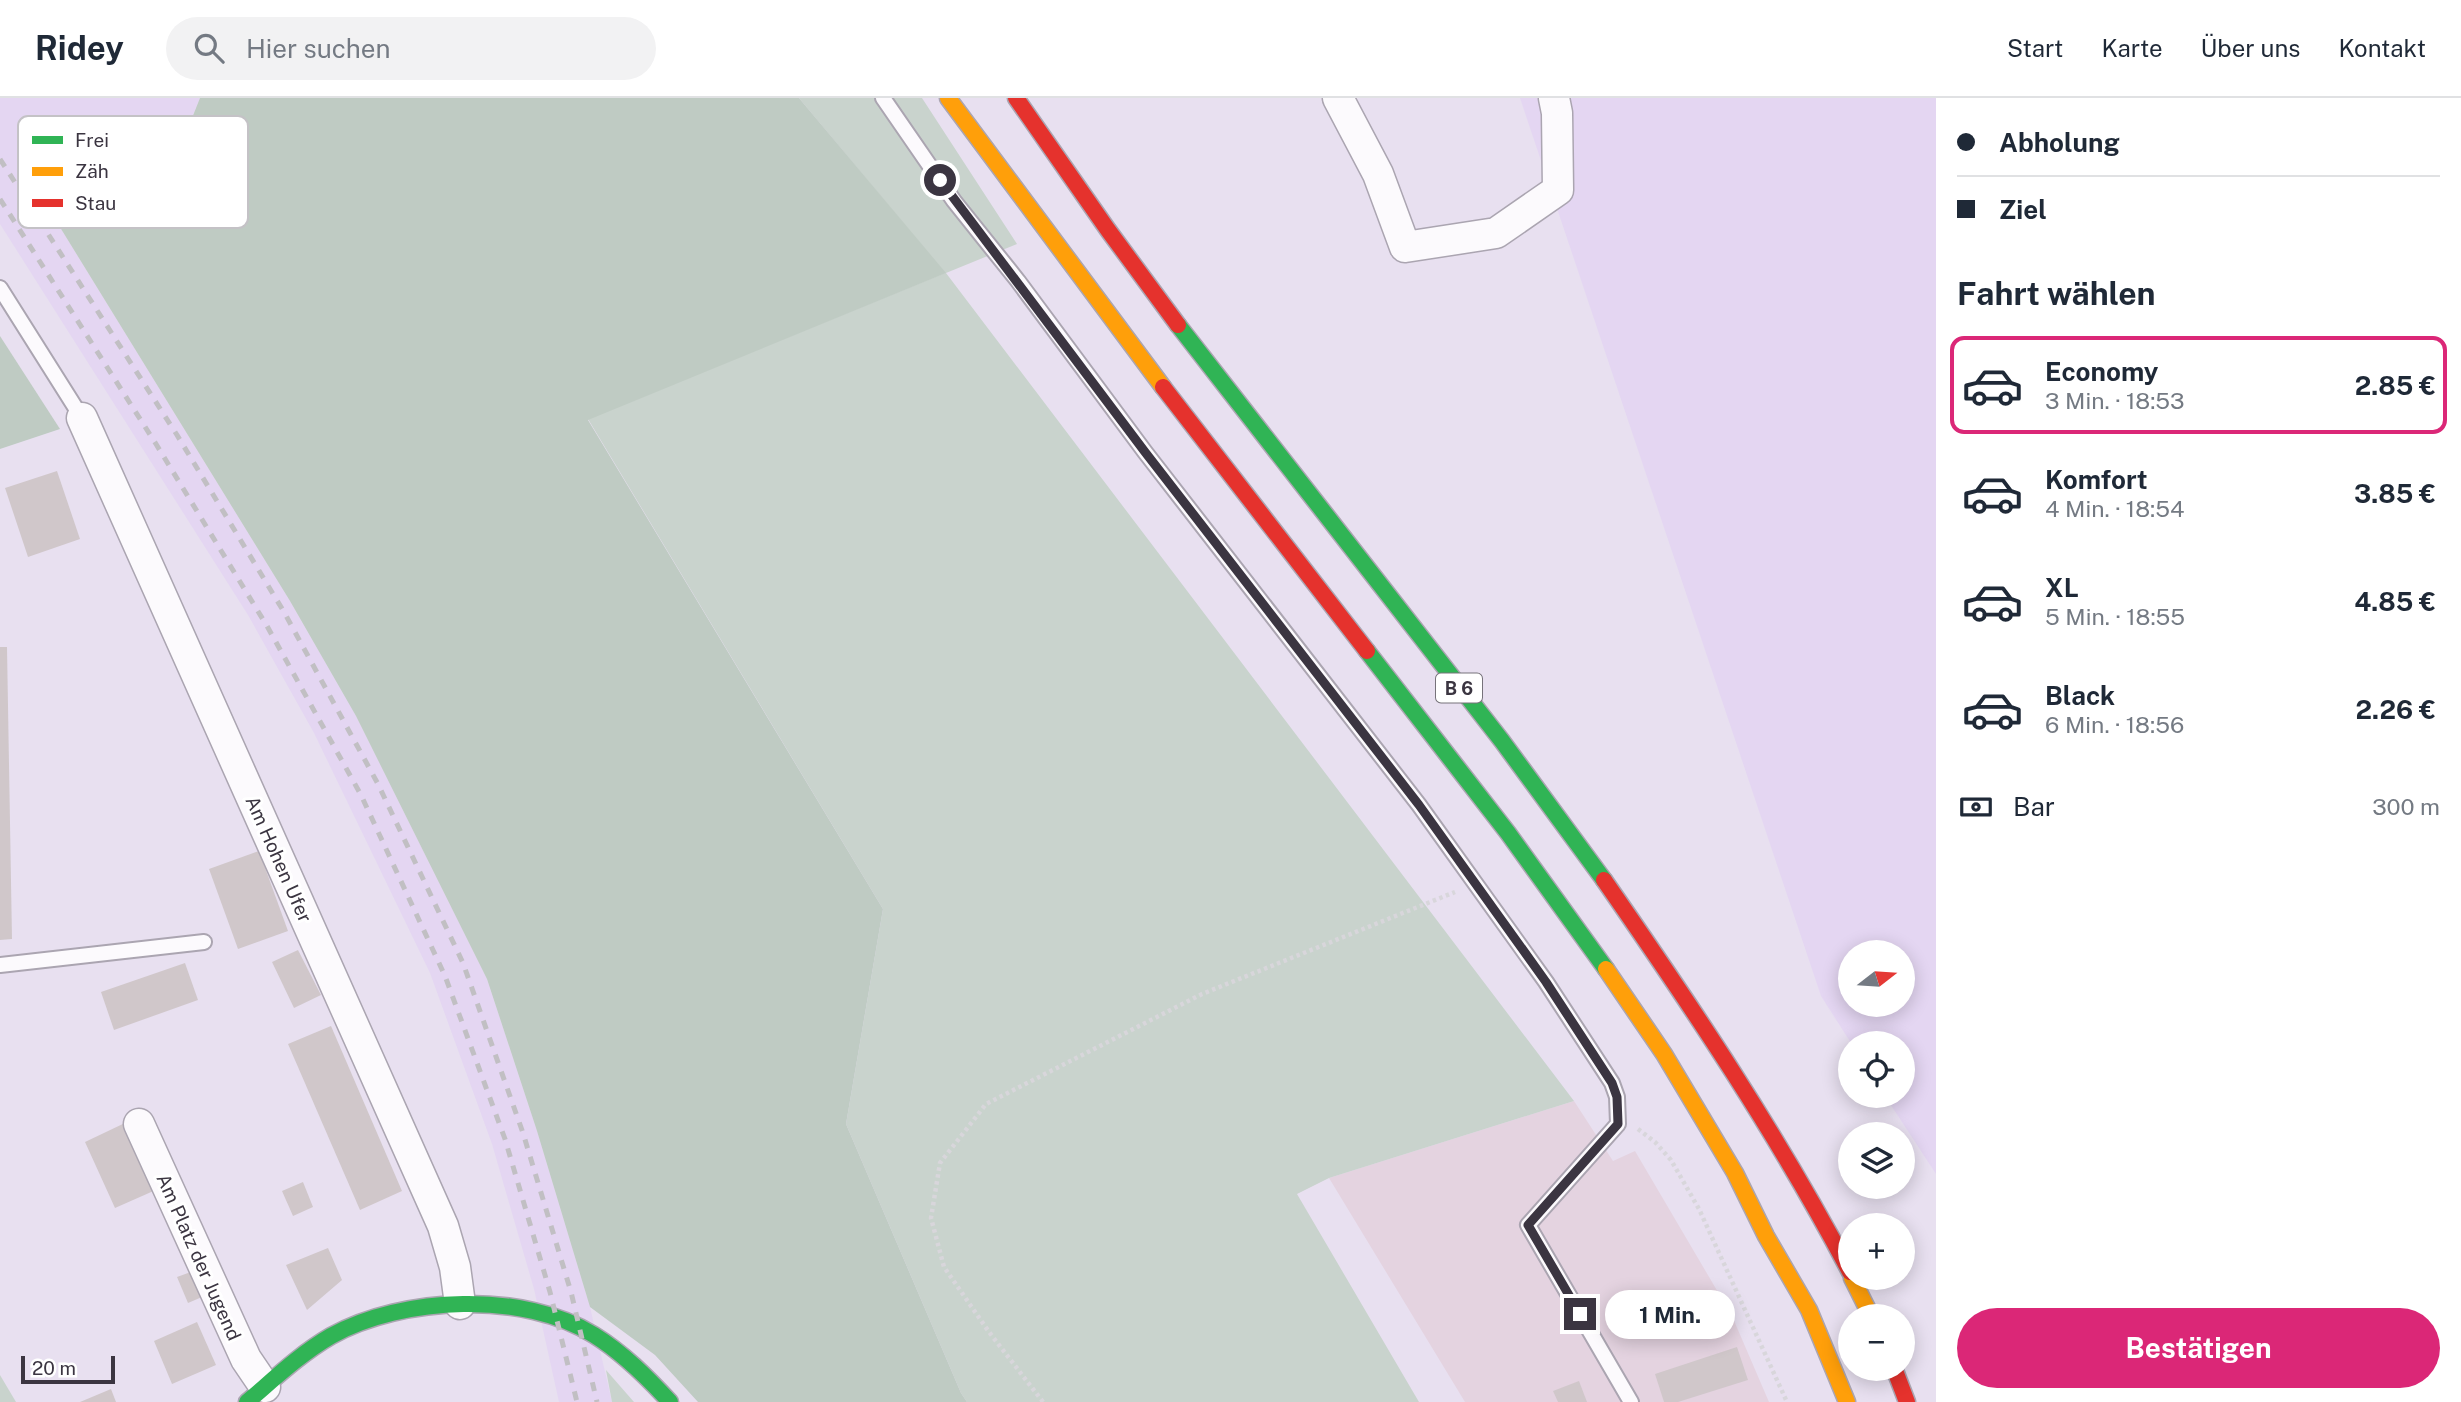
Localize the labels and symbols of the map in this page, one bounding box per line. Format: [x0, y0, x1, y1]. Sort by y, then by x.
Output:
legend [18, 116, 248, 228]
text: Frei [75, 129, 109, 151]
text: Zäh [75, 160, 109, 182]
route start [924, 164, 956, 196]
text: Stau [75, 192, 116, 214]
road number: B 6 [1436, 674, 1482, 702]
street label: Am Hohen Ufer [241, 792, 317, 926]
north arrow [1838, 940, 1914, 1017]
street label: Am Platz der Jugend [152, 1170, 246, 1344]
callout: 1 Min. [1604, 1290, 1734, 1338]
route end [1564, 1298, 1596, 1330]
scale bar [21, 1353, 116, 1385]

